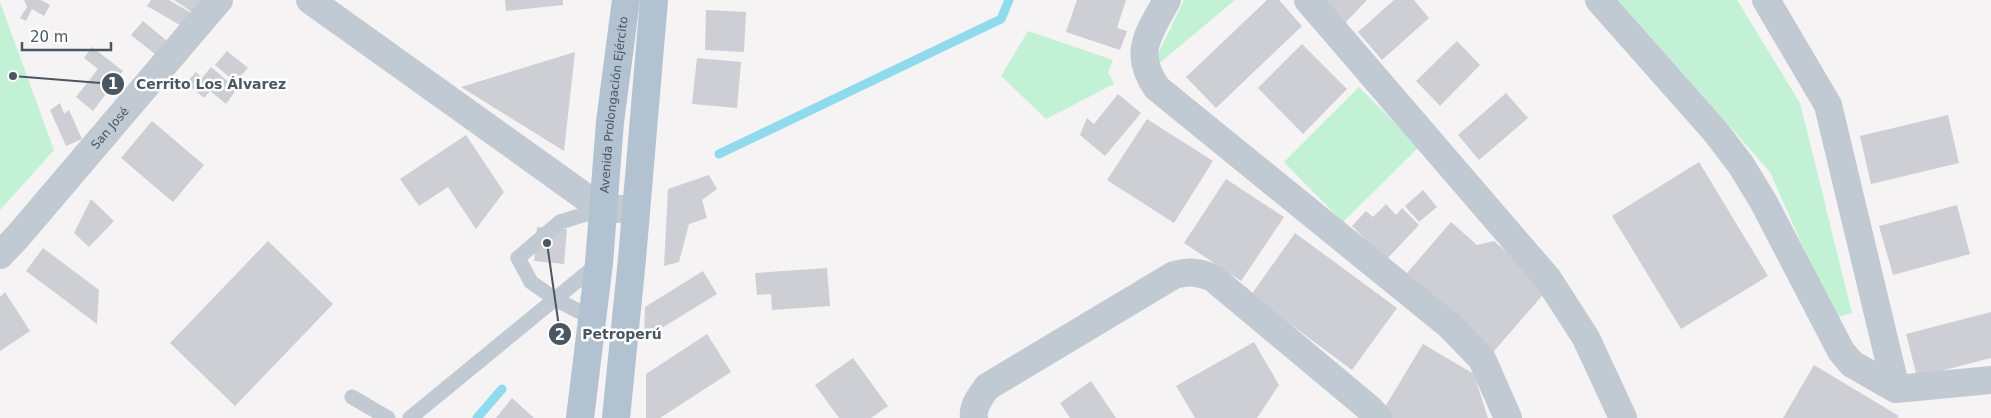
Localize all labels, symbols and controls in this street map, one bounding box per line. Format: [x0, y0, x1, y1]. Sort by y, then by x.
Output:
street label: Avenida Prolongación Ejército [597, 16, 631, 194]
scale bar [22, 20, 111, 52]
text: 20 m [30, 28, 68, 46]
callout: Cerrito Los Álvarez [101, 70, 296, 99]
text: 1 [108, 75, 118, 93]
text: Cerrito Los Álvarez [136, 76, 286, 92]
street label: San José [88, 104, 132, 152]
callout: Petroperú [547, 320, 672, 349]
text: 2 [555, 326, 565, 344]
text: Petroperú [582, 326, 662, 342]

